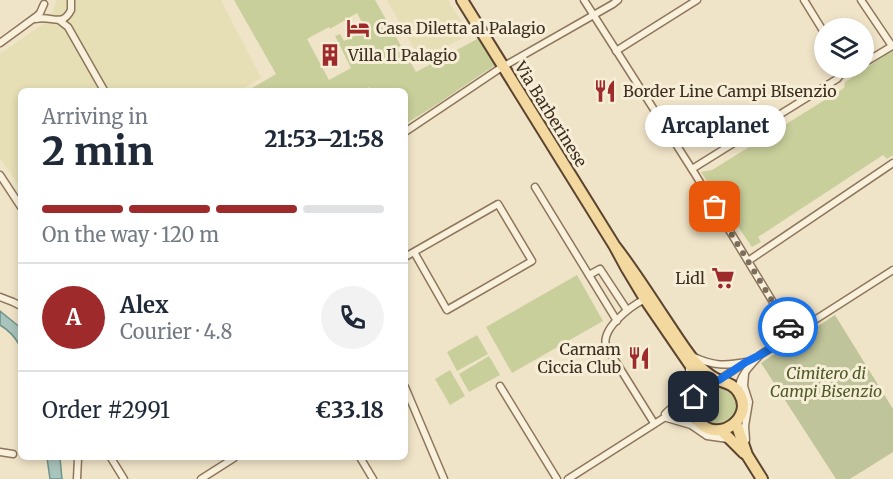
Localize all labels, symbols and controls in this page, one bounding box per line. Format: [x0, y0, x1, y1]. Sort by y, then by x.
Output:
hotel icon: Casa Diletta al Palagio [345, 15, 371, 41]
place label: Casa Diletta al Palagio [376, 18, 545, 38]
map controls [814, 18, 874, 78]
button: layers [814, 18, 874, 78]
building icon: Villa Il Palagio [317, 42, 343, 68]
place label: Villa Il Palagio [347, 45, 457, 65]
street label: Via Barberinese [510, 57, 592, 171]
restaurant icon: Border Line Campi BIsenzio [592, 78, 618, 104]
place label: Border Line Campi BIsenzio [623, 81, 837, 101]
text: Arriving in [42, 104, 148, 129]
callout: Arcaplanet [644, 105, 786, 147]
text: Arcaplanet [662, 113, 769, 138]
text: 21:53–21:58 [265, 125, 384, 153]
text: 2 min [42, 127, 154, 176]
pin [689, 181, 740, 232]
icon: bag [698, 190, 731, 223]
text: On the way · 120 m [42, 222, 219, 247]
supermarket icon: Lidl [710, 265, 736, 291]
place label: Lidl [675, 268, 705, 288]
button: phone [321, 286, 384, 349]
text: Alex [120, 291, 169, 319]
courier [758, 297, 818, 357]
text: A [66, 303, 81, 331]
icon: car [772, 311, 805, 344]
text: Courier · 4.8 [120, 319, 232, 344]
place label: Carnam Ciccia Club [538, 339, 621, 377]
restaurant icon: Carnam Ciccia Club [626, 345, 652, 371]
park label: Cimitero di Campi Bisenzio [770, 363, 882, 401]
pin [668, 371, 719, 422]
icon: home [677, 380, 710, 413]
text: Order #2991 [42, 396, 170, 424]
text: €33.18 [315, 396, 384, 424]

